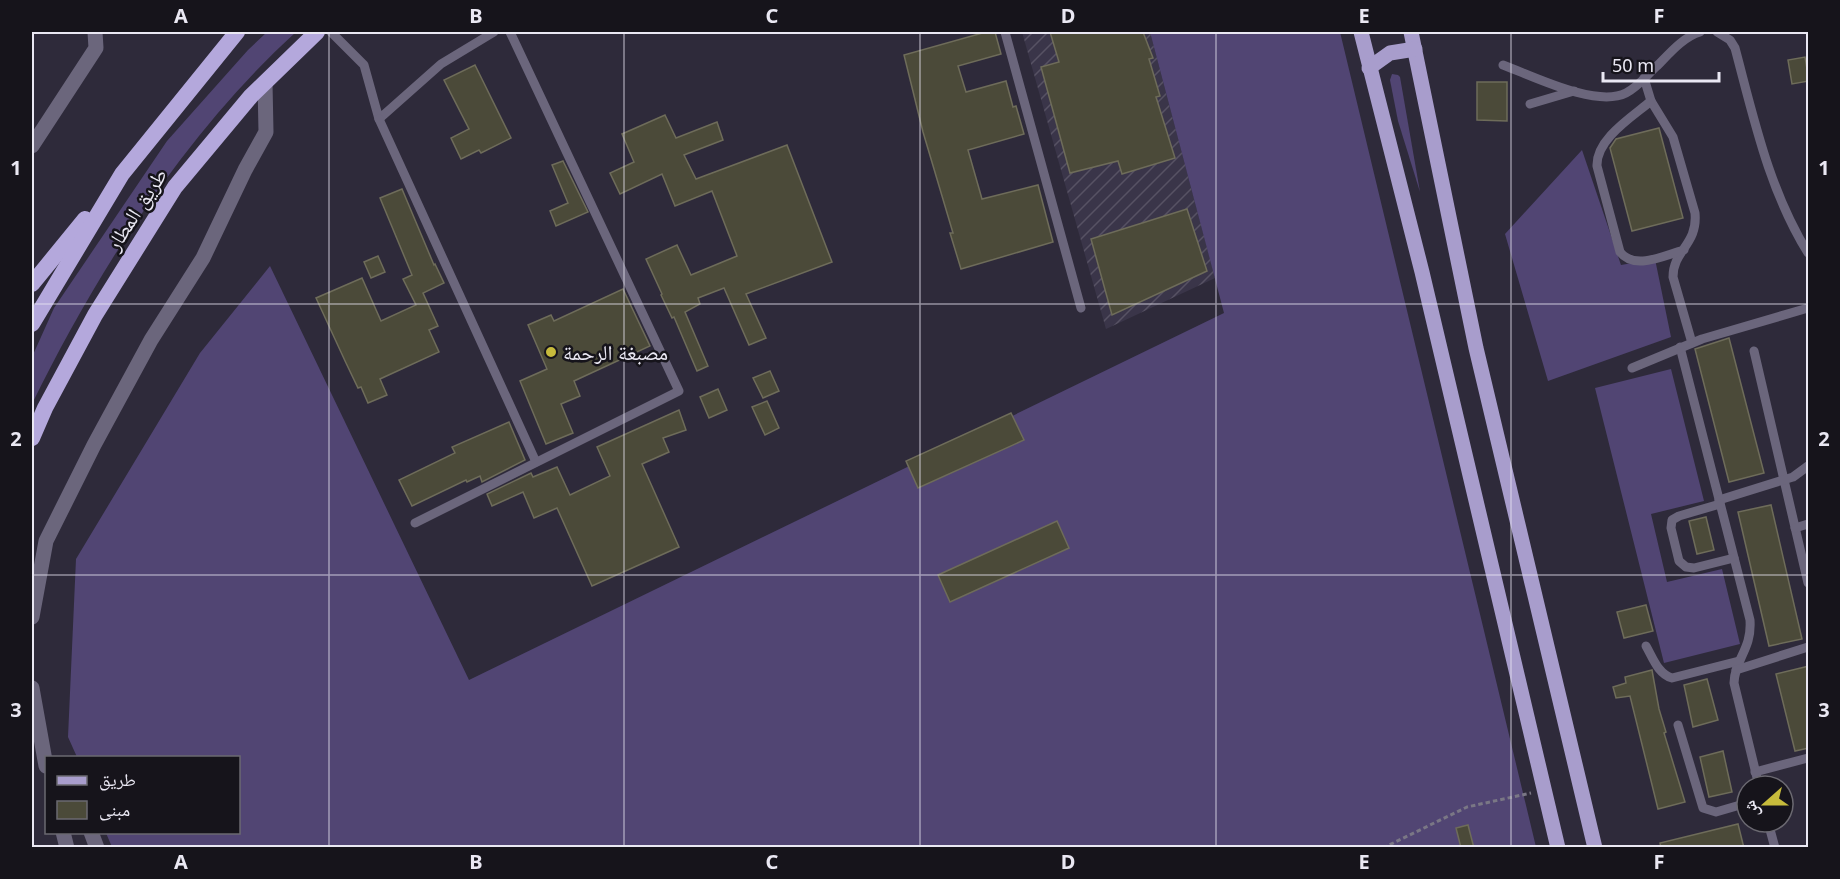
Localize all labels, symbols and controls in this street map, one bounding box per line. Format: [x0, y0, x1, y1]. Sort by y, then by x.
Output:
text: A [174, 2, 188, 29]
text: B [469, 2, 483, 29]
text: C [766, 2, 779, 29]
text: D [1061, 2, 1075, 29]
text: E [1358, 2, 1370, 29]
text: F [1654, 2, 1664, 29]
scale bar [1603, 45, 1718, 83]
text: 50 m [1612, 53, 1654, 77]
text: 1 [10, 154, 22, 181]
text: 1 [1818, 154, 1830, 181]
street label: طريق المطار [98, 162, 173, 257]
place label: مصبغة الرحمة [563, 338, 668, 366]
marker: مصبغة الرحمة [544, 345, 558, 359]
text: 2 [10, 425, 22, 452]
text: 2 [1818, 425, 1830, 452]
text: 3 [10, 696, 22, 723]
text: 3 [1818, 696, 1830, 723]
legend [45, 756, 240, 834]
text: طريق [99, 767, 136, 791]
north arrow [1735, 774, 1795, 834]
text: مبنى [99, 797, 130, 821]
text: ش [1738, 797, 1764, 821]
text: A [174, 848, 188, 875]
text: B [469, 848, 483, 875]
text: C [766, 848, 779, 875]
text: D [1061, 848, 1075, 875]
text: E [1358, 848, 1370, 875]
text: F [1654, 848, 1664, 875]

